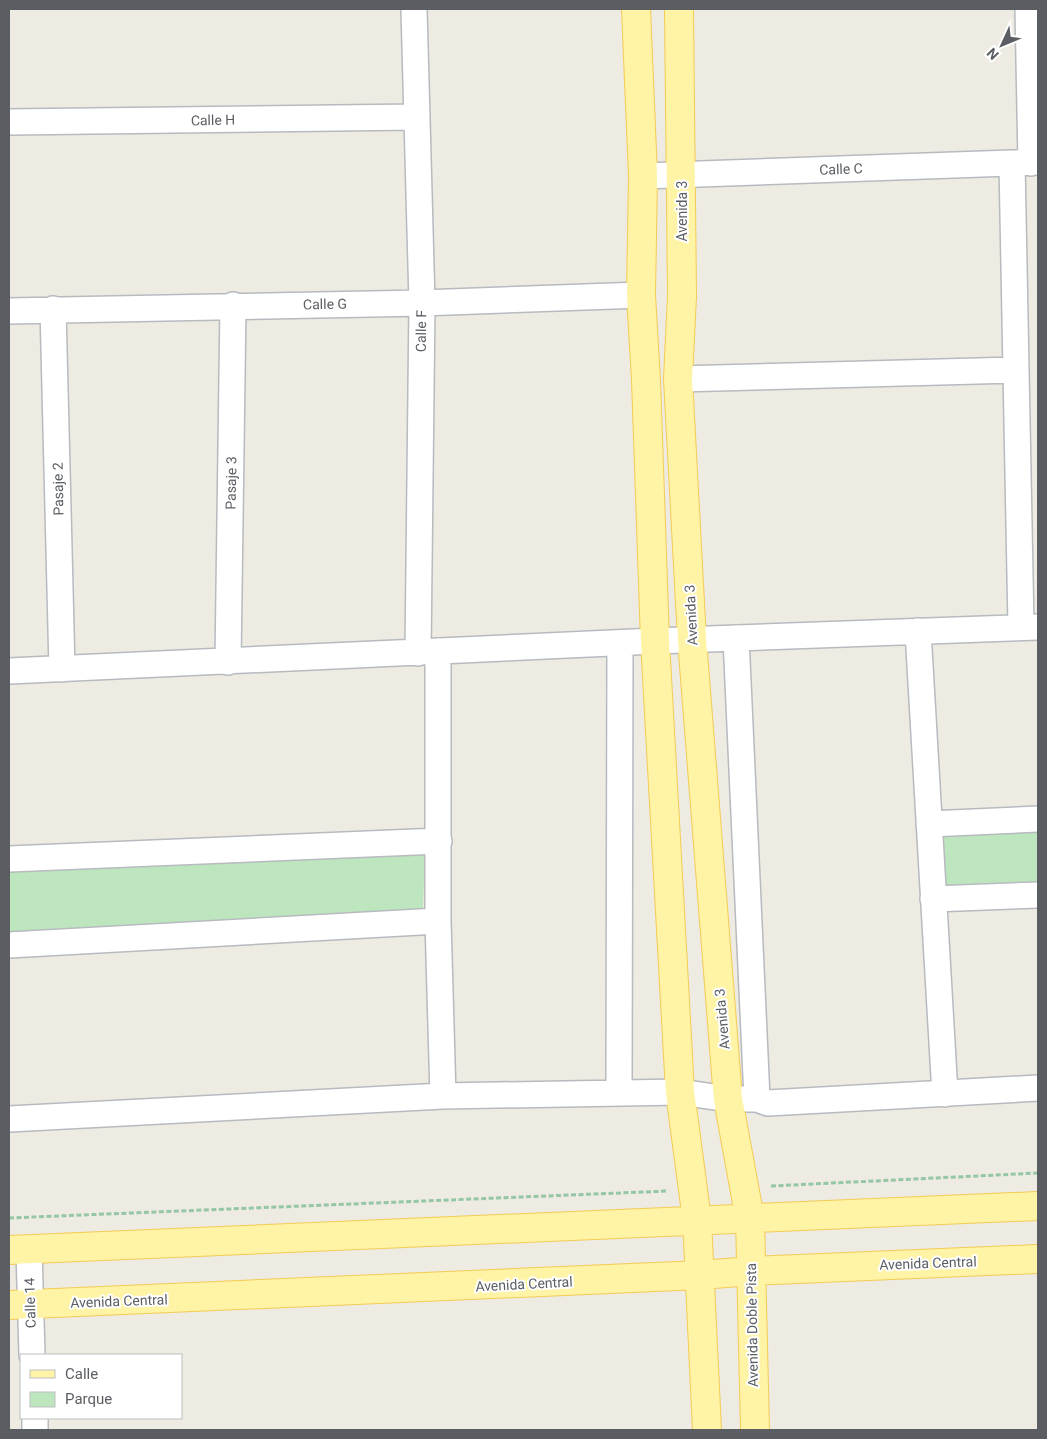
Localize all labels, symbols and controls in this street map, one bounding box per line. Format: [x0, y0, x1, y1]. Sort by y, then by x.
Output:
north arrow [977, 20, 1027, 70]
text: N [983, 45, 1002, 63]
street label: Calle H [191, 112, 235, 128]
street label: Calle C [819, 160, 863, 178]
street label: Avenida 3 [674, 181, 690, 241]
street label: Calle G [303, 296, 347, 312]
street label: Calle F [413, 310, 429, 352]
street label: Pasaje 3 [223, 456, 239, 510]
street label: Pasaje 2 [50, 462, 66, 516]
street label: Avenida 3 [681, 584, 701, 646]
street label: Avenida 3 [711, 988, 733, 1050]
street label: Avenida Central [879, 1253, 977, 1273]
street label: Avenida Doble Pista [743, 1263, 761, 1387]
street label: Avenida Central [475, 1273, 573, 1295]
street label: Calle 14 [21, 1278, 39, 1328]
street label: Avenida Central [70, 1291, 168, 1311]
legend [20, 1354, 182, 1419]
text: Calle [65, 1365, 98, 1383]
text: Parque [65, 1390, 112, 1408]

